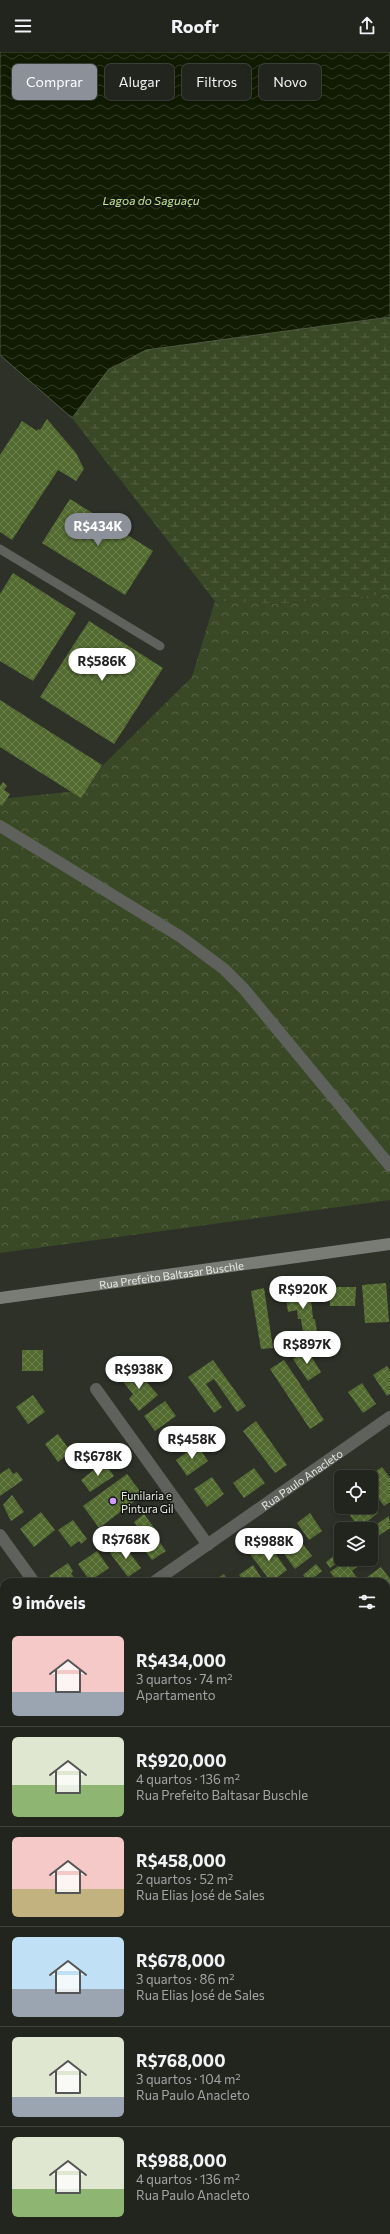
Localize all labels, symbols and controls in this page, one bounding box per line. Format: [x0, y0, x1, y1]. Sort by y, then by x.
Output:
icon: menu [12, 15, 34, 37]
text: Roofr [171, 15, 219, 37]
icon: share [356, 15, 378, 37]
chip: Comprar [12, 64, 97, 100]
chip: Alugar [105, 64, 174, 100]
chip: Filtros [182, 64, 251, 100]
chip: Novo [259, 64, 321, 100]
water label: Lagoa do Saguaçu [102, 193, 200, 207]
pin: R$434K [65, 513, 131, 547]
text: R$434K [73, 518, 123, 534]
pin: R$586K [69, 648, 135, 682]
text: R$586K [77, 653, 127, 669]
street label: Rua Prefeito Baltasar Buschle [98, 1258, 245, 1291]
pin: R$920K [270, 1276, 336, 1310]
text: R$920K [278, 1281, 328, 1297]
pin: R$897K [274, 1331, 340, 1365]
text: R$897K [283, 1336, 331, 1352]
pin: R$938K [106, 1356, 172, 1390]
text: R$938K [114, 1361, 164, 1377]
pin: R$458K [159, 1426, 225, 1460]
text: R$458K [167, 1431, 217, 1447]
pin: R$678K [65, 1443, 131, 1477]
street label: Rua Paulo Anacleto [258, 1446, 345, 1512]
text: R$678K [74, 1448, 122, 1464]
map controls [334, 1470, 378, 1566]
button: locate [334, 1470, 378, 1514]
place label: Funilaria e Pintura Gil [121, 1489, 174, 1515]
marker: Funilaria e Pintura Gil [108, 1496, 118, 1506]
button: layers [334, 1522, 378, 1566]
pin: R$768K [93, 1526, 159, 1560]
pin: R$988K [236, 1528, 302, 1562]
text: R$768K [102, 1531, 150, 1547]
text: R$988K [244, 1533, 294, 1549]
icon: filters [356, 1591, 378, 1613]
text: 9 imóveis [12, 1592, 86, 1613]
text: R$434,000 [136, 1650, 226, 1671]
icon: home [44, 1652, 92, 1700]
text: 3 quartos · 74 m² [136, 1671, 233, 1687]
text: Apartamento [136, 1687, 215, 1703]
text: R$920,000 [136, 1750, 226, 1771]
icon: home [44, 1753, 92, 1801]
text: 4 quartos · 136 m² [136, 1771, 240, 1787]
text: Rua Prefeito Baltasar Buschle [136, 1787, 308, 1803]
text: R$458,000 [136, 1850, 226, 1871]
icon: home [44, 1853, 92, 1901]
text: 2 quartos · 52 m² [136, 1871, 233, 1887]
text: Rua Elias José de Sales [136, 1887, 265, 1903]
text: R$678,000 [136, 1950, 225, 1971]
icon: home [44, 1953, 92, 2001]
text: 3 quartos · 86 m² [136, 1971, 234, 1987]
text: Rua Elias José de Sales [136, 1987, 265, 2003]
text: R$768,000 [136, 2050, 225, 2071]
icon: home [44, 2053, 92, 2101]
text: 3 quartos · 104 m² [136, 2071, 241, 2087]
text: Rua Paulo Anacleto [136, 2087, 250, 2103]
text: R$988,000 [136, 2150, 227, 2171]
icon: home [44, 2153, 92, 2201]
text: 4 quartos · 136 m² [136, 2171, 240, 2187]
text: Rua Paulo Anacleto [136, 2187, 250, 2203]

